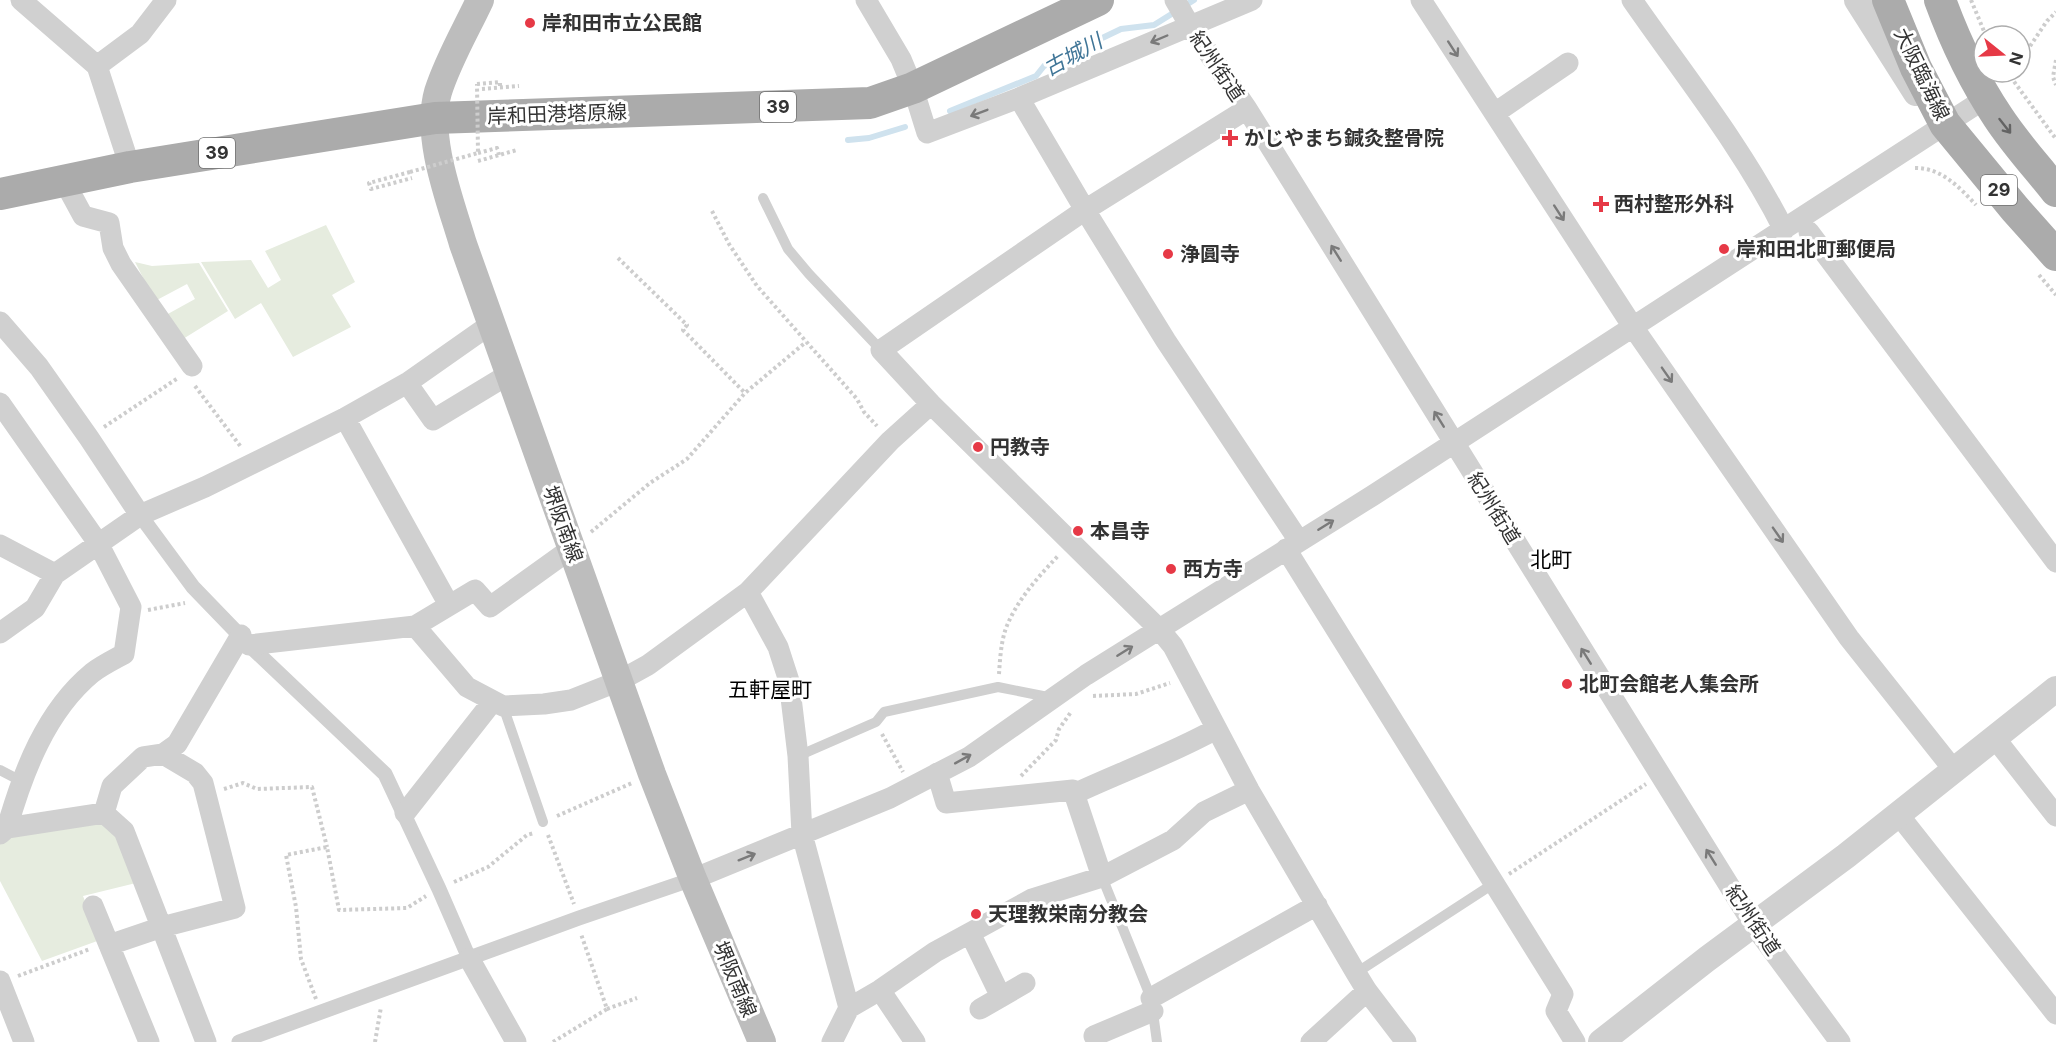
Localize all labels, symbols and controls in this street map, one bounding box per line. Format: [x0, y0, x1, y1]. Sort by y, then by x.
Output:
place label: 岸和田市立公民館 [542, 11, 702, 35]
marker: 岸和田市立公民館 [523, 16, 537, 30]
street label: 大阪臨海線 [1889, 24, 1955, 124]
north arrow [1972, 24, 2032, 84]
street label: 紀州街道 [1185, 26, 1249, 106]
water label: 古城川 [1039, 27, 1108, 81]
one-way arrow [1151, 34, 1169, 45]
one-way arrow [1447, 40, 1459, 57]
text: N [2005, 50, 2028, 68]
road number: 39 [760, 92, 796, 122]
street label: 岸和田港塔原線 [487, 100, 627, 128]
one-way arrow [970, 109, 989, 120]
one-way arrow [1998, 118, 2011, 134]
place label: かじやまち鍼灸整骨院 [1244, 126, 1444, 150]
marker: かじやまち鍼灸整骨院 [1221, 129, 1239, 147]
road number: 39 [199, 138, 235, 168]
road number: 29 [1981, 175, 2017, 205]
place label: 西村整形外科 [1614, 192, 1734, 216]
marker: 西村整形外科 [1592, 195, 1610, 213]
one-way arrow [1553, 204, 1565, 221]
place label: 岸和田北町郵便局 [1736, 237, 1896, 261]
place label: 浄圓寺 [1180, 242, 1240, 266]
marker: 岸和田北町郵便局 [1717, 242, 1731, 256]
one-way arrow [1329, 245, 1341, 262]
marker: 浄圓寺 [1161, 247, 1175, 261]
one-way arrow [1661, 367, 1673, 383]
one-way arrow [1432, 411, 1444, 428]
place label: 円教寺 [990, 435, 1050, 459]
marker: 円教寺 [971, 440, 985, 454]
street label: 紀州街道 [1463, 468, 1525, 548]
street label: 堺阪南線 [538, 482, 588, 566]
one-way arrow [1317, 518, 1334, 530]
place label: 本昌寺 [1090, 519, 1150, 543]
marker: 本昌寺 [1071, 524, 1085, 538]
one-way arrow [1772, 527, 1784, 543]
district label: 北町 [1530, 547, 1572, 572]
place label: 西方寺 [1183, 557, 1243, 581]
marker: 西方寺 [1164, 562, 1178, 576]
one-way arrow [1116, 644, 1133, 656]
one-way arrow [1580, 647, 1593, 664]
place label: 北町会館老人集会所 [1579, 672, 1759, 696]
district label: 五軒屋町 [728, 677, 812, 702]
marker: 北町会館老人集会所 [1560, 677, 1574, 691]
one-way arrow [954, 753, 971, 765]
one-way arrow [1705, 849, 1717, 866]
one-way arrow [738, 851, 756, 862]
street label: 紀州街道 [1721, 880, 1785, 960]
place label: 天理教栄南分教会 [988, 902, 1148, 926]
marker: 天理教栄南分教会 [969, 907, 983, 921]
street label: 堺阪南線 [708, 937, 762, 1021]

